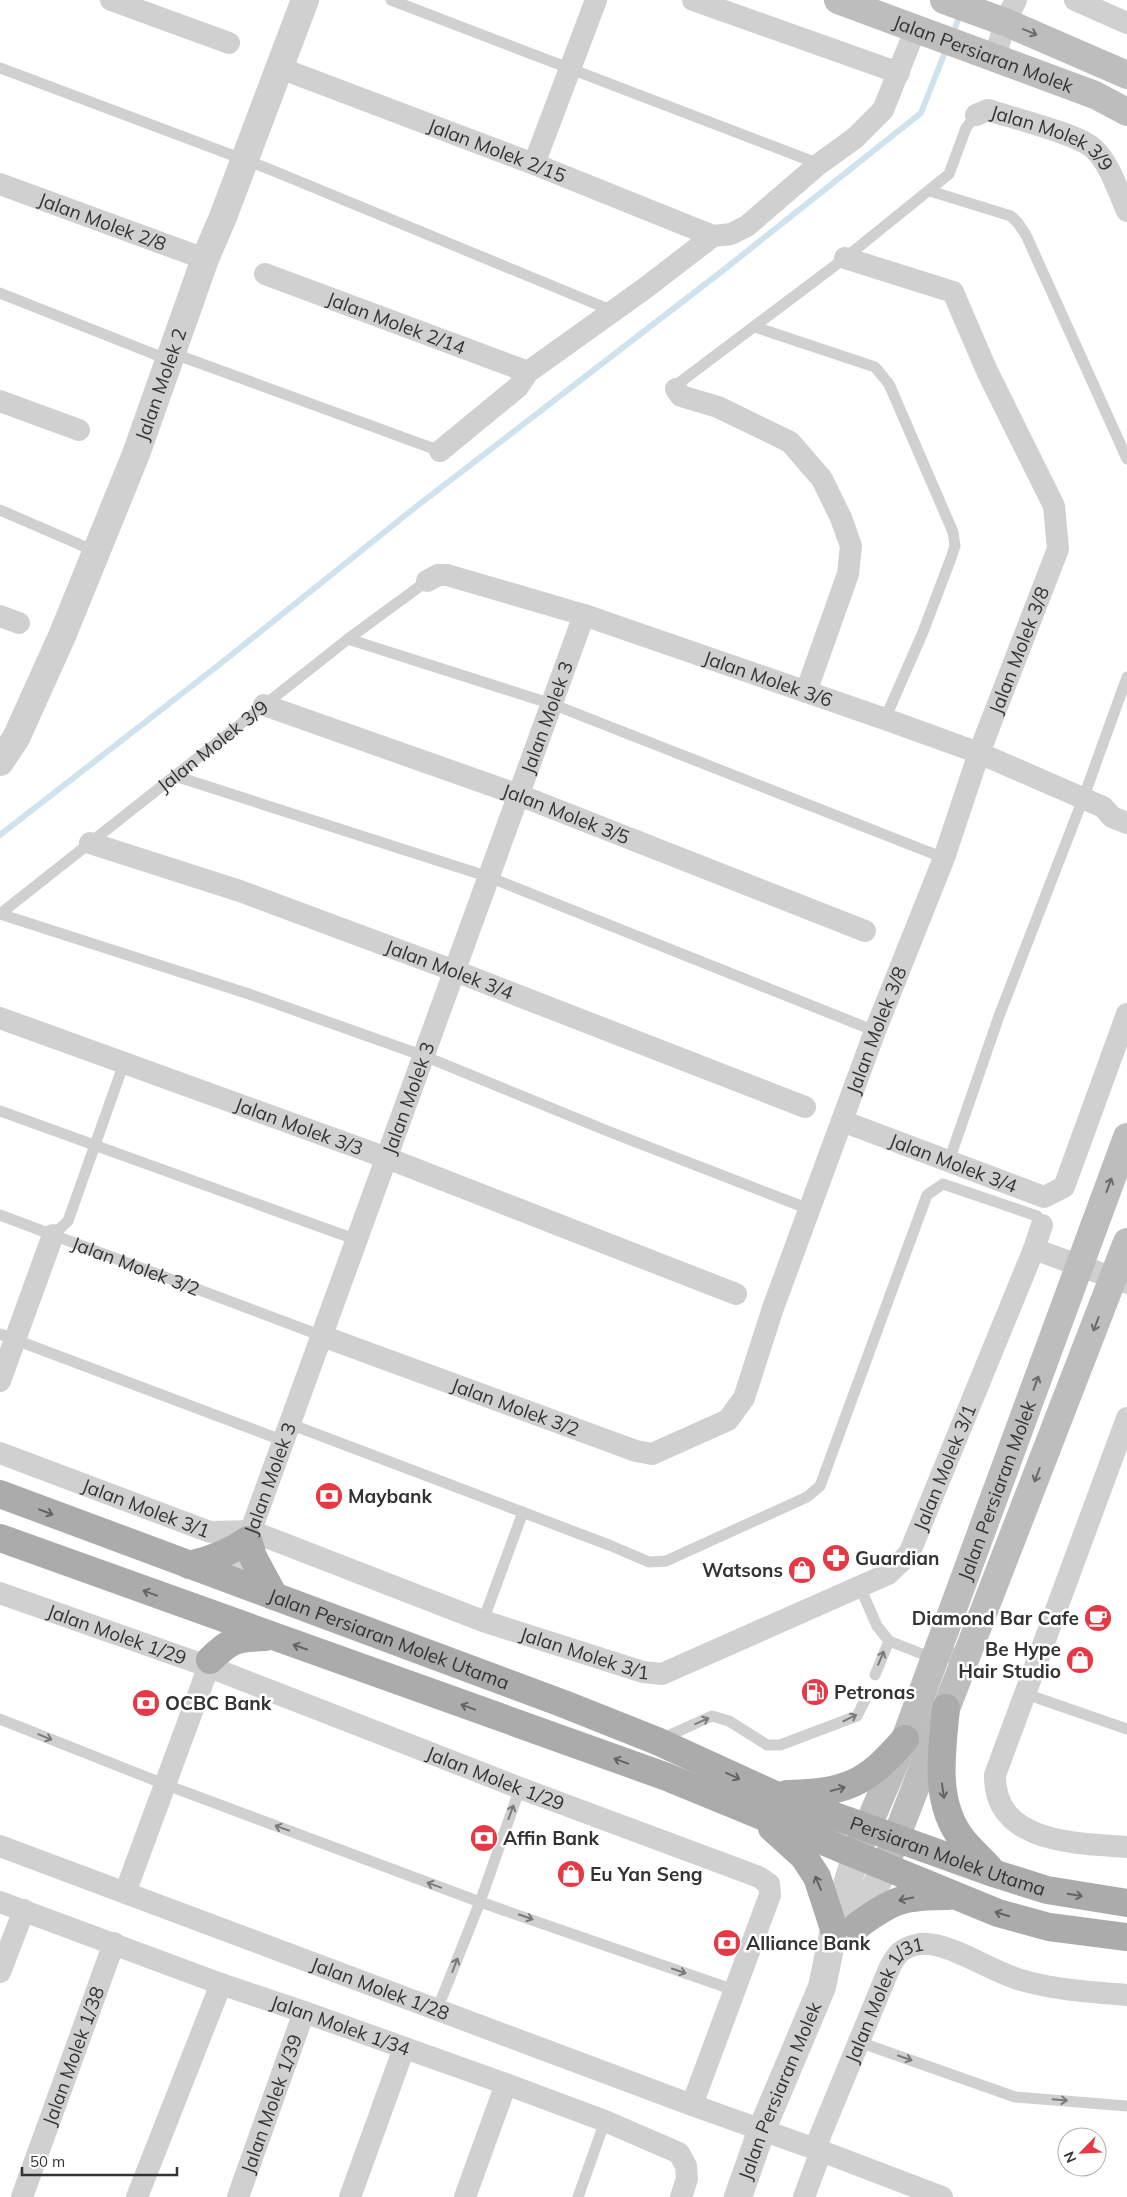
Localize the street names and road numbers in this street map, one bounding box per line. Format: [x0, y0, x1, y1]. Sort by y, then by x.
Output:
street label: Jalan Persiaran Molek [890, 9, 1077, 98]
street label: Jalan Molek 3/9 [988, 100, 1119, 175]
street label: Jalan Molek 2/15 [424, 113, 570, 188]
street label: Jalan Molek 2/8 [35, 187, 170, 256]
street label: Jalan Molek 2/14 [324, 286, 469, 360]
street label: Jalan Molek 2 [130, 325, 192, 444]
street label: Jalan Molek 3/8 [983, 583, 1054, 717]
street label: Jalan Molek 3/6 [700, 645, 836, 712]
street label: Jalan Molek 3 [515, 658, 578, 777]
street label: Jalan Molek 3/9 [152, 695, 273, 797]
street label: Jalan Molek 3/5 [499, 778, 633, 849]
street label: Jalan Molek 3/4 [382, 934, 517, 1004]
street label: Jalan Molek 3/8 [841, 963, 912, 1097]
street label: Jalan Molek 3 [377, 1038, 440, 1157]
street label: Jalan Molek 3/3 [232, 1092, 366, 1160]
street label: Jalan Molek 3/4 [886, 1128, 1021, 1198]
street label: Jalan Molek 3/2 [68, 1231, 203, 1301]
street label: Jalan Molek 3/2 [448, 1372, 583, 1441]
street label: Jalan Persiaran Molek [952, 1397, 1041, 1584]
street label: Jalan Molek 3/1 [908, 1400, 981, 1534]
street label: Jalan Molek 3 [238, 1419, 301, 1538]
street label: Jalan Molek 3/1 [79, 1473, 213, 1543]
street label: Jalan Persiaran Molek Utama [265, 1583, 513, 1695]
street label: Jalan Molek 1/29 [44, 1599, 190, 1670]
street label: Jalan Molek 3/1 [517, 1622, 650, 1685]
street label: Jalan Molek 1/29 [423, 1741, 568, 1816]
street label: Persiaran Molek Utama [847, 1811, 1049, 1901]
street label: Jalan Molek 1/31 [839, 1932, 926, 2067]
street label: Jalan Molek 1/28 [308, 1951, 453, 2025]
street label: Jalan Molek 1/38 [37, 1983, 109, 2129]
street label: Jalan Molek 1/34 [268, 1990, 413, 2061]
street label: Jalan Persiaran Molek [733, 1998, 826, 2183]
street label: Jalan Molek 1/39 [235, 2031, 307, 2177]

